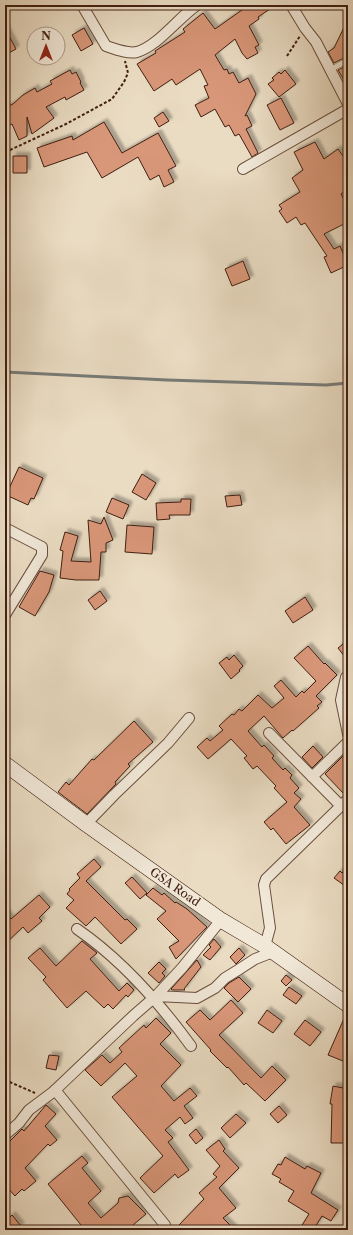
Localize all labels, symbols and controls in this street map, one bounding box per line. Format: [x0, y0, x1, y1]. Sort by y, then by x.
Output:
north arrow [26, 26, 66, 66]
text: N [41, 29, 51, 43]
street label: GSA Road [147, 864, 204, 910]

